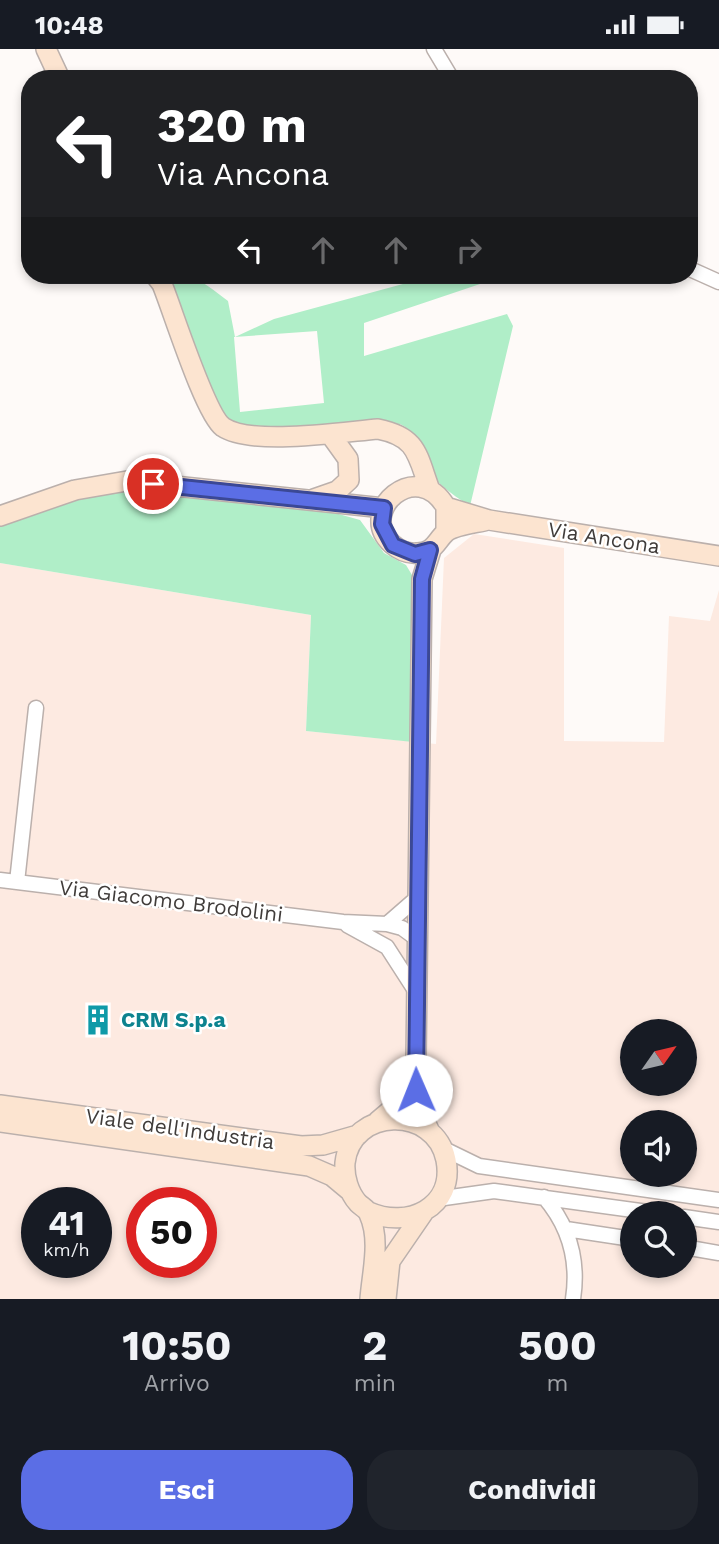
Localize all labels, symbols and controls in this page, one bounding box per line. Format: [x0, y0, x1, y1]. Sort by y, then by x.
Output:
text: 10:48 [35, 10, 104, 40]
text: 320 m [157, 96, 307, 154]
icon: left [42, 98, 133, 189]
text: Via Ancona [157, 155, 329, 193]
icon: left [231, 231, 269, 269]
icon: ahead [304, 231, 342, 269]
icon: ahead [377, 231, 415, 269]
icon: right [450, 231, 488, 269]
pin [123, 454, 183, 514]
icon: arrive [134, 465, 172, 503]
street label: Via Ancona [546, 516, 662, 559]
street label: Via Giacomo Brodolini [58, 874, 284, 927]
building icon: CRM S.p.a [81, 1003, 115, 1037]
place label: CRM S.p.a [121, 1007, 226, 1032]
north arrow [620, 1019, 696, 1095]
map controls [620, 1019, 697, 1278]
position arrow [379, 1053, 453, 1127]
street label: Viale dell'Industria [84, 1103, 276, 1154]
button: sound [620, 1110, 697, 1187]
speed limit sign: 50 [126, 1187, 217, 1278]
button: search [620, 1201, 697, 1278]
text: 41 [48, 1202, 85, 1244]
text: km/h [43, 1239, 90, 1260]
text: 10:50 [122, 1321, 232, 1370]
text: 2 [362, 1321, 387, 1370]
text: 500 [518, 1321, 597, 1370]
text: Arrivo [144, 1370, 210, 1397]
text: min [354, 1370, 396, 1397]
text: m [547, 1370, 568, 1397]
button: Esci [21, 1450, 353, 1530]
button: Condividi [367, 1450, 698, 1530]

